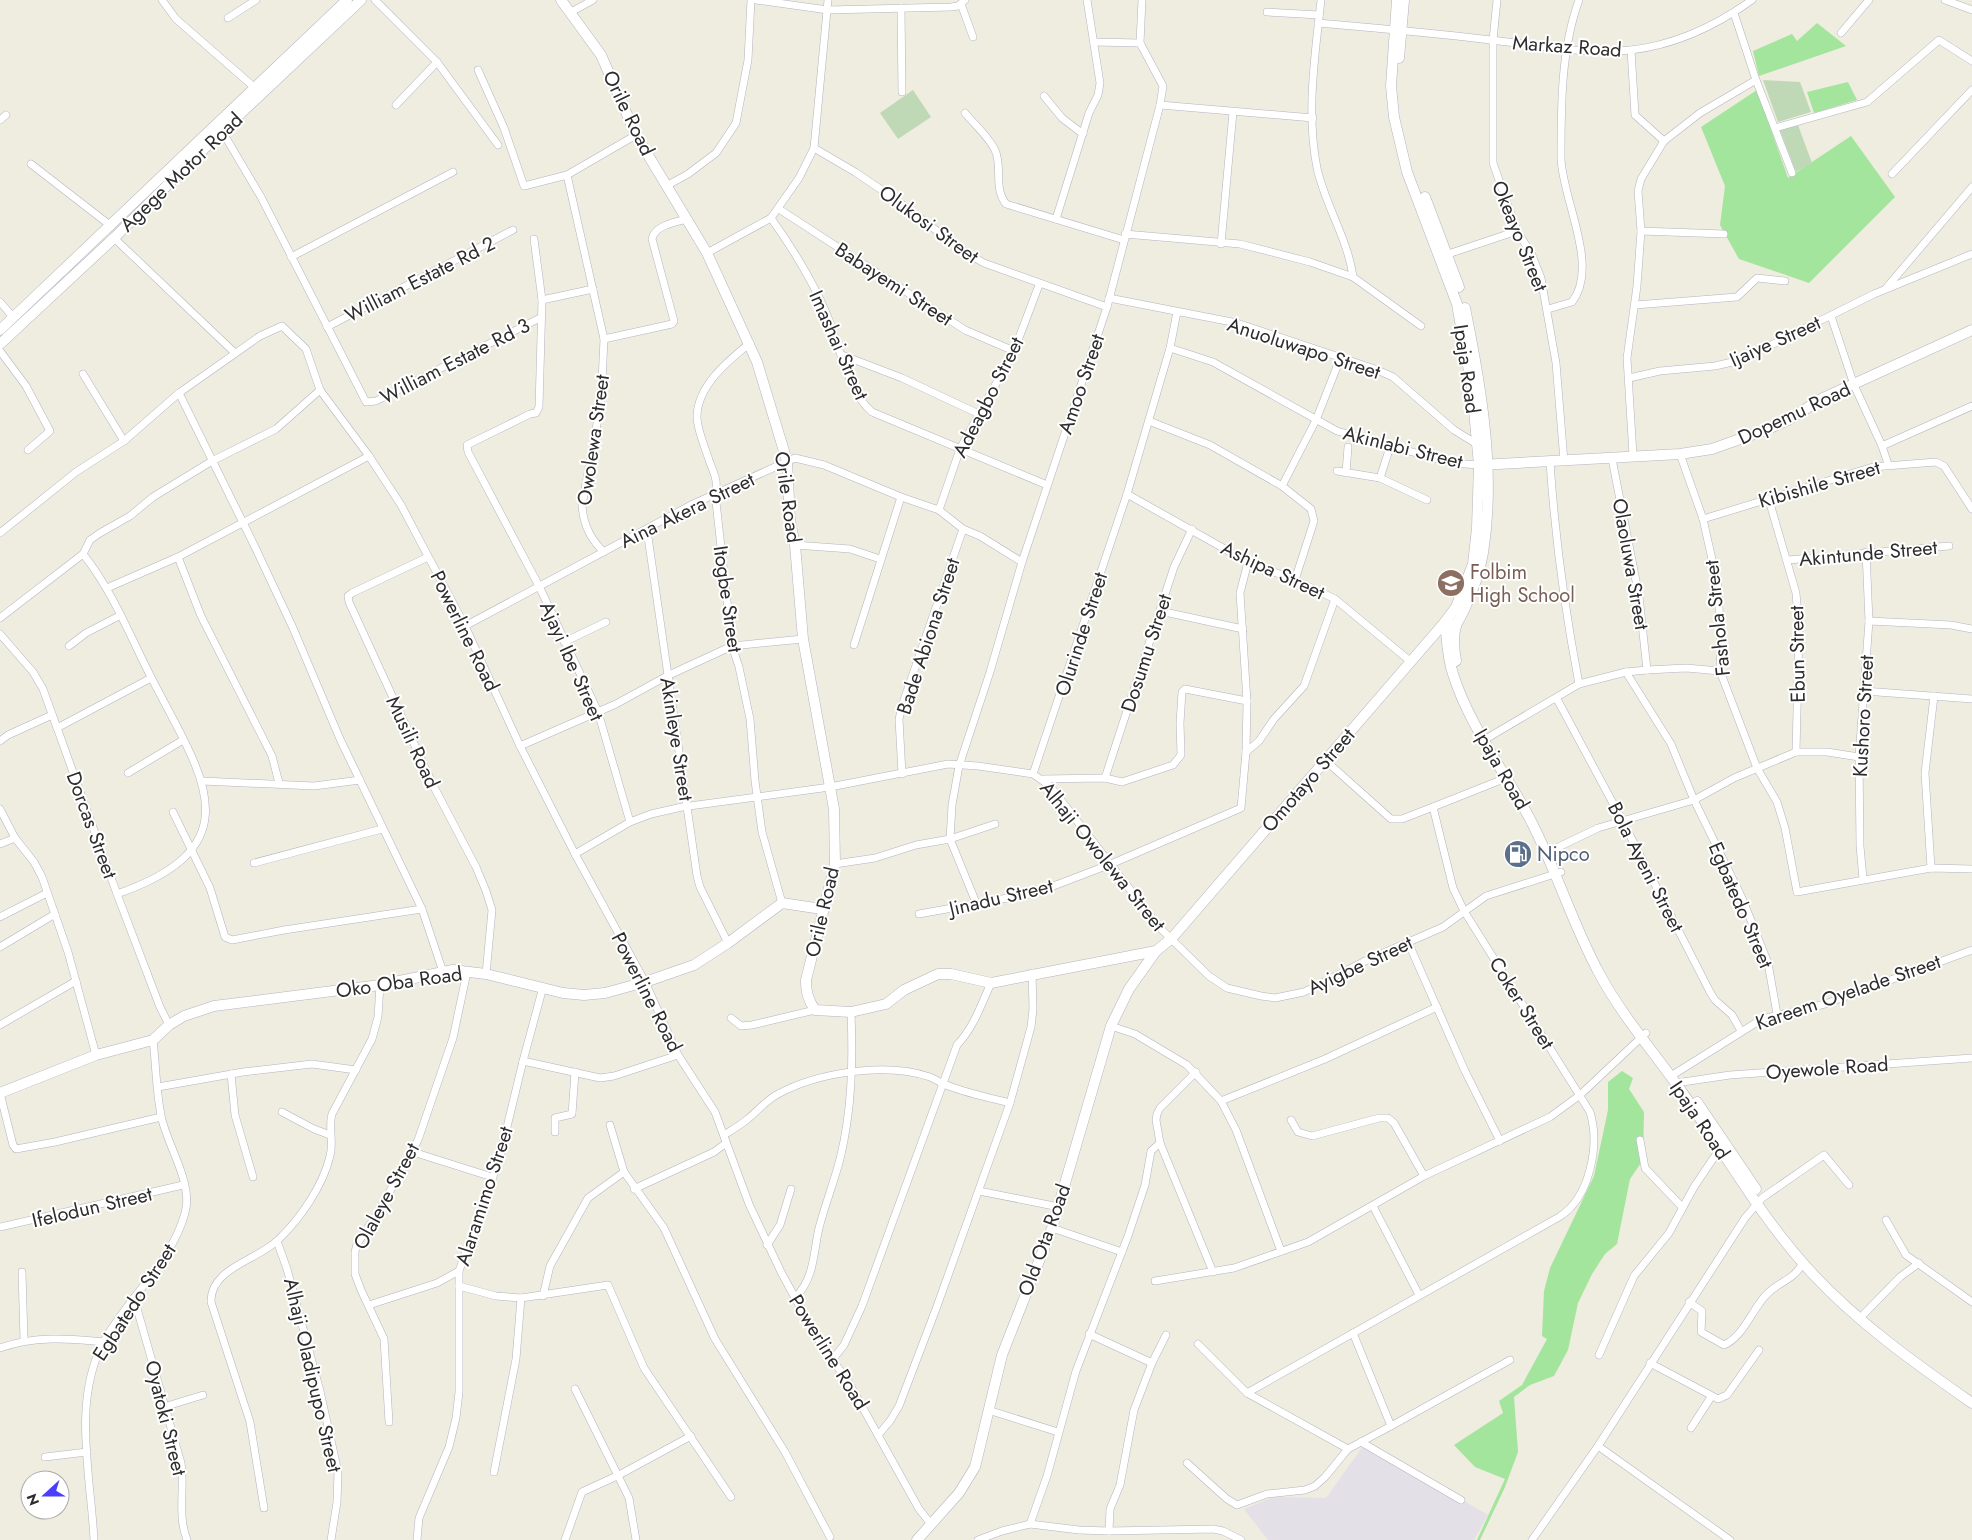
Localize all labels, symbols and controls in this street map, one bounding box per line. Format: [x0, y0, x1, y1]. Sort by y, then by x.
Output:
street label: Markaz Road [1511, 28, 1623, 65]
street label: Orile Road [595, 66, 662, 161]
street label: Agege Motor Road [113, 106, 249, 239]
street label: Okeayo Street [1484, 176, 1555, 296]
street label: Olukosi Street [873, 178, 985, 271]
street label: William Estate Rd 2 [340, 229, 500, 330]
street label: Babayemi Street [829, 235, 958, 333]
street label: Imashai Street [801, 286, 876, 405]
street label: Ijaiye Street [1725, 308, 1826, 374]
street label: Anuoluwapo Street [1224, 310, 1384, 387]
street label: William Estate Rd 3 [375, 311, 535, 412]
street label: Ipaja Road [1446, 323, 1487, 415]
street label: Amoo Street [1051, 330, 1112, 438]
street label: Adeagbo Street [946, 332, 1031, 463]
street label: Owolewa Street [570, 373, 617, 507]
street label: Dopemu Road [1733, 375, 1855, 452]
street label: Akinlabi Street [1340, 419, 1466, 476]
street label: Orile Road [767, 450, 808, 545]
street label: Kibishile Street [1755, 453, 1884, 516]
street label: Aina Akera Street [615, 465, 760, 556]
street label: Olaoluwa Street [1605, 496, 1656, 632]
street label: Akintunde Street [1798, 533, 1939, 574]
street label: Ashipa Street [1216, 534, 1330, 607]
street label: Itogbe Street [706, 544, 749, 654]
street label: Bade Abiona Street [889, 554, 968, 718]
place label: Folbim High School [1470, 558, 1575, 610]
street label: Fashola Street [1697, 558, 1738, 677]
street label: Powerline Road [423, 566, 506, 697]
street label: Olurinde Street [1048, 568, 1115, 700]
school or university icon: Folbim High School [1436, 568, 1466, 598]
street label: Dosumu Street [1114, 590, 1179, 716]
street label: Ajayi Ibe Street [532, 597, 611, 726]
street label: Ebun Street [1782, 605, 1813, 703]
street label: Kushoro Street [1846, 654, 1881, 778]
street label: Akinleye Street [652, 675, 701, 803]
street label: Musili Road [379, 691, 447, 793]
street label: Omotayo Street [1255, 722, 1362, 839]
street label: Ipaja Road [1467, 723, 1537, 815]
street label: Dorcas Street [59, 768, 124, 883]
street label: Alhaji Owolewa Street [1033, 775, 1173, 938]
street label: Bola Ayeni Street [1600, 797, 1691, 938]
street label: Egbatedo Street [1701, 838, 1780, 973]
fuel station icon: Nipco [1503, 839, 1533, 869]
place label: Nipco [1537, 840, 1590, 869]
street label: Orile Road [798, 864, 847, 960]
street label: Jinadu Street [943, 871, 1056, 924]
street label: Powerline Road [604, 927, 689, 1057]
street label: Ayigbe Street [1303, 928, 1418, 1002]
street label: Kareem Oyelade Street [1752, 947, 1945, 1038]
street label: Coker Street [1482, 951, 1562, 1055]
street label: Oko Oba Road [334, 959, 464, 1006]
street label: Oyewole Road [1765, 1050, 1889, 1087]
street label: Ipaja Road [1662, 1075, 1737, 1166]
street label: Alaramimo Street [448, 1123, 521, 1270]
street label: Olaleye Street [346, 1138, 427, 1255]
street label: Ifelodun Street [29, 1180, 155, 1235]
street label: Old Ota Road [1011, 1180, 1078, 1300]
street label: Egbatedo Street [86, 1238, 183, 1367]
street label: Alhaji Oladipupo Street [276, 1275, 349, 1475]
street label: Powerline Road [782, 1289, 876, 1416]
street label: Oyatoki Street [137, 1357, 194, 1479]
north arrow [20, 1470, 70, 1520]
text: N [22, 1491, 44, 1508]

